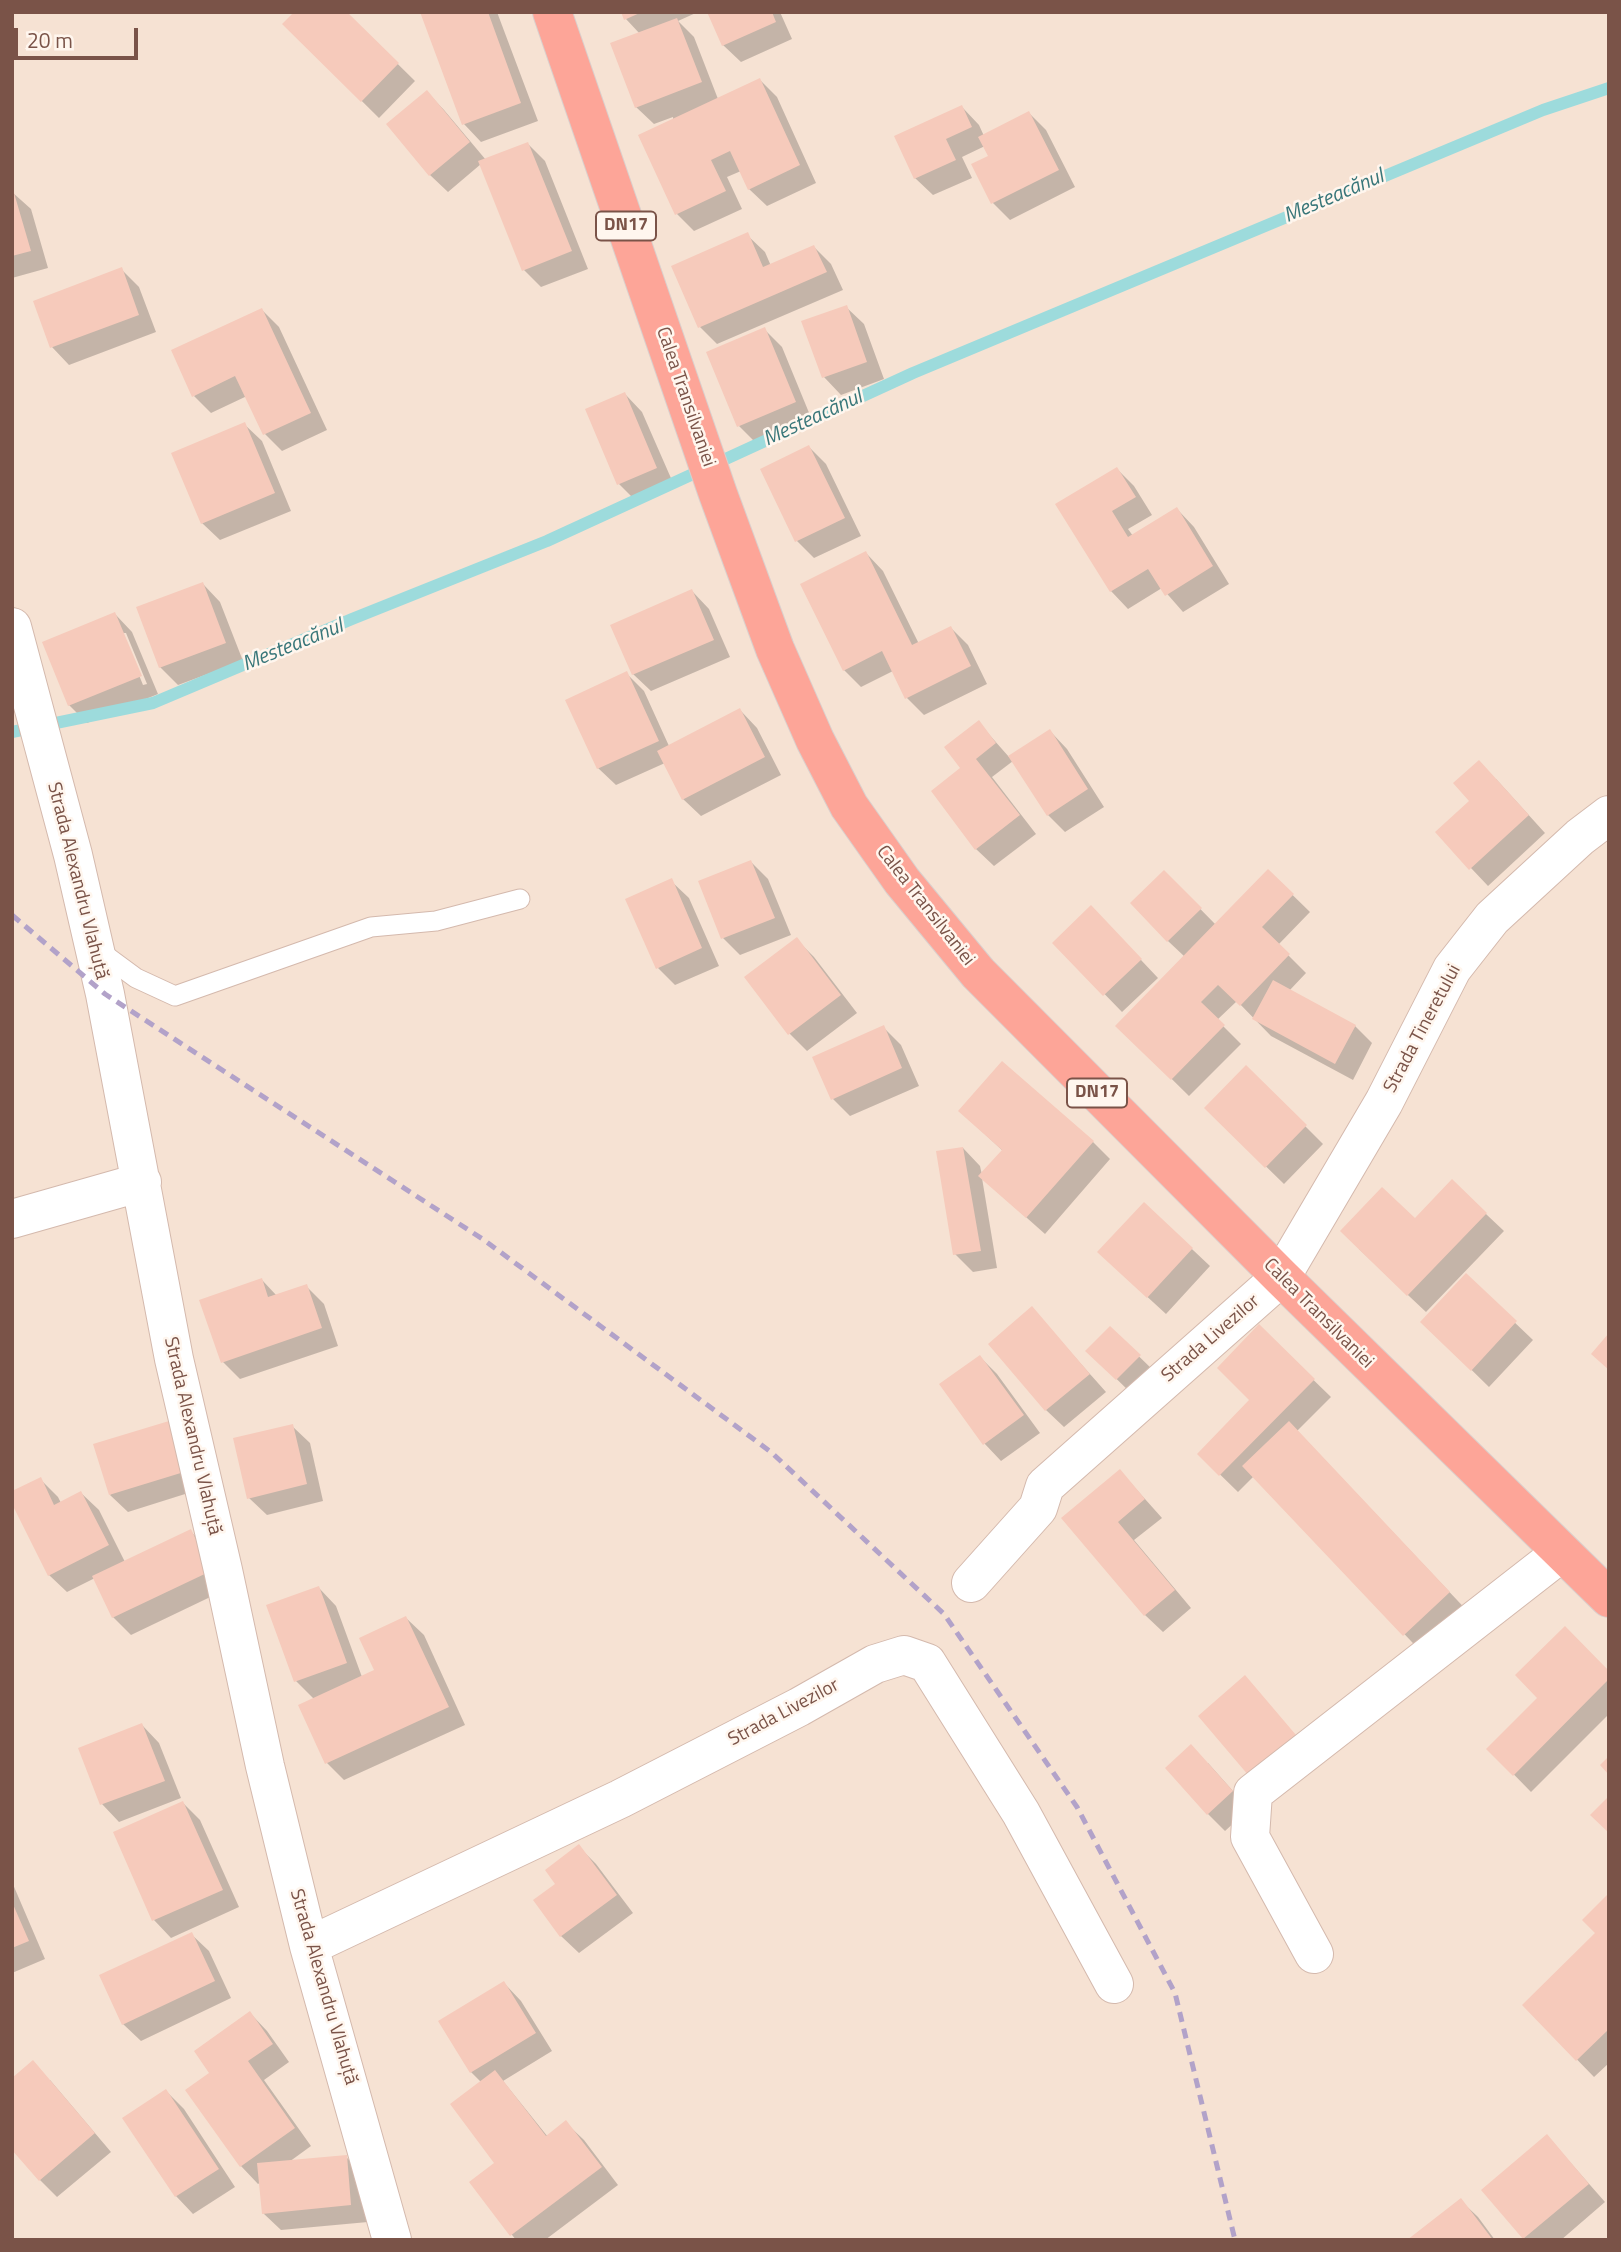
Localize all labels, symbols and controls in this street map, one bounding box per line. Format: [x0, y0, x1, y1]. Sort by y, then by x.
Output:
scale bar [18, 14, 142, 58]
text: 20 m [27, 24, 73, 56]
water label: Mesteacănul [1280, 165, 1388, 229]
road number: DN17 [596, 211, 656, 240]
street label: Calea Transilvaniei [650, 324, 720, 470]
water label: Mesteacănul [760, 385, 866, 453]
water label: Mesteacănul [239, 614, 347, 678]
street label: Strada Alexandru Vlahuță [41, 780, 113, 982]
street label: Calea Transilvaniei [871, 841, 979, 971]
street label: Strada Tineretului [1380, 961, 1466, 1097]
road number: DN17 [1067, 1078, 1127, 1108]
street label: Calea Transilvaniei [1258, 1254, 1378, 1374]
street label: Strada Livezilor [1157, 1290, 1265, 1388]
street label: Strada Alexandru Vlahuță [158, 1335, 226, 1537]
street label: Strada Livezilor [725, 1674, 843, 1752]
street label: Strada Alexandru Vlahuță [284, 1887, 362, 2087]

